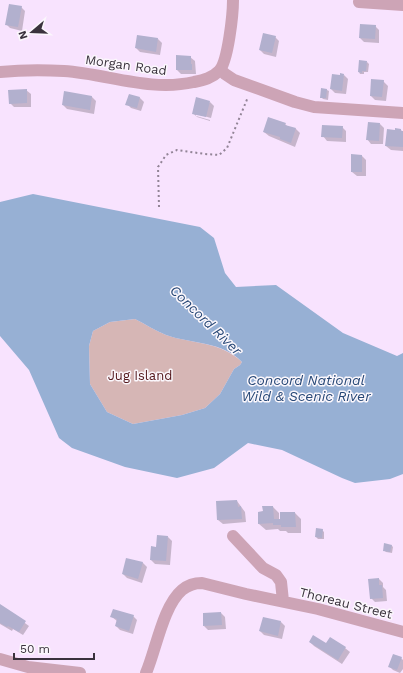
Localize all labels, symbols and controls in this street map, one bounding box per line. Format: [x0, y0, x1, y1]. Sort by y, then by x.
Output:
north arrow [12, 12, 52, 52]
text: N [16, 29, 30, 41]
street label: Morgan Road [84, 52, 168, 78]
water label: Concord River [167, 282, 246, 359]
park label: Jug Island [108, 368, 172, 383]
water label: Concord National Wild & Scenic River [241, 372, 371, 404]
street label: Thoreau Street [298, 584, 394, 622]
scale bar [14, 635, 94, 661]
text: 50 m [20, 642, 50, 656]

